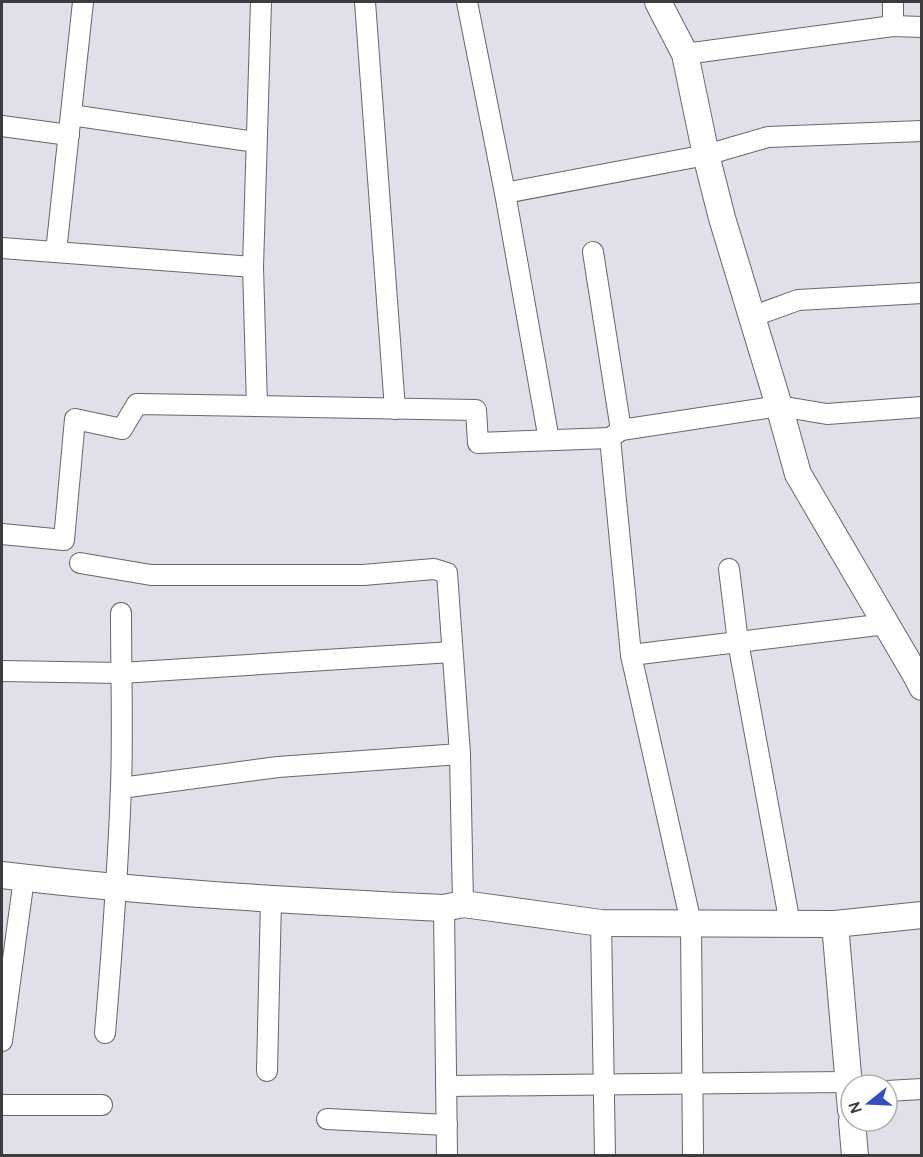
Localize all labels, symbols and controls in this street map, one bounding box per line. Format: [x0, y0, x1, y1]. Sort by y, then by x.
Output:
north arrow [839, 1073, 899, 1133]
text: N [844, 1099, 866, 1116]

